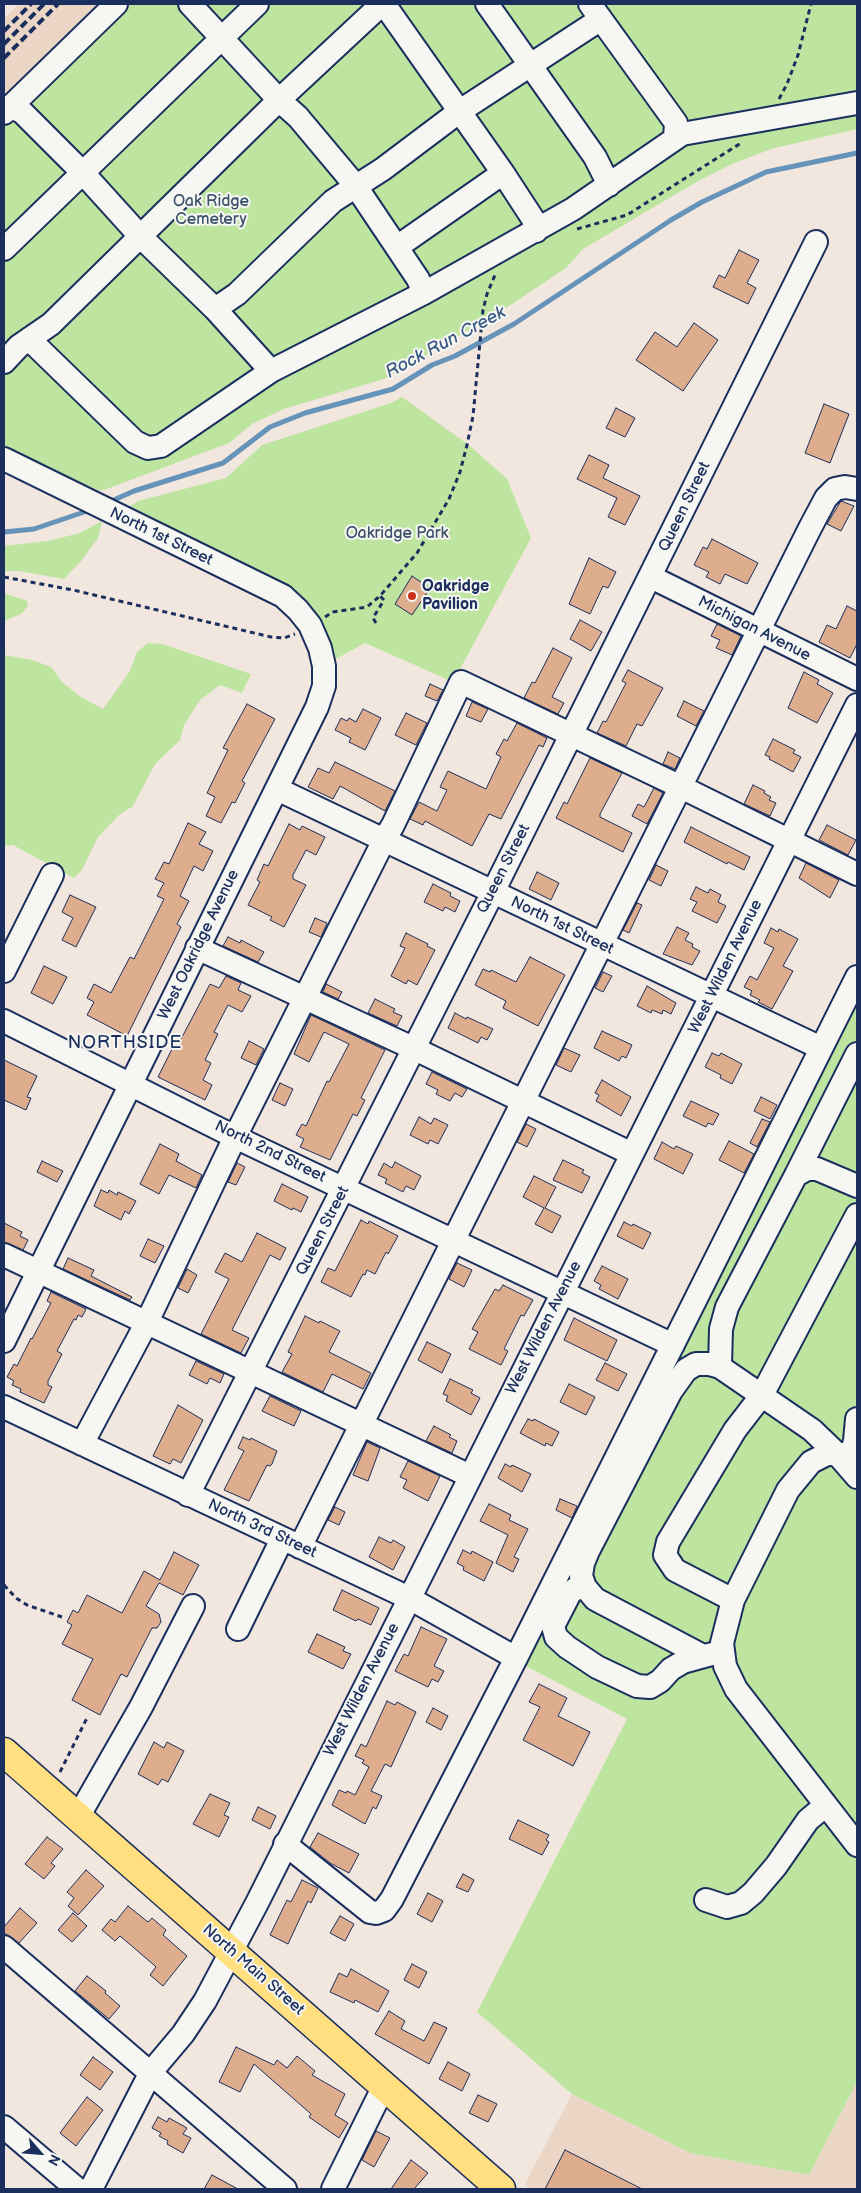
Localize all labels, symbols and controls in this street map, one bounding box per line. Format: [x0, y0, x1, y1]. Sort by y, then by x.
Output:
park label: Oak Ridge Cemetery [173, 192, 249, 230]
water label: Rock Run Creek [382, 302, 510, 384]
street label: Queen Street [655, 459, 715, 555]
street label: North 1st Street [106, 504, 216, 570]
park label: Oakridge Park [346, 524, 448, 544]
place label: Oakridge Pavilion [422, 577, 489, 615]
marker: Oakridge Pavilion [406, 590, 418, 602]
street label: Michigan Avenue [694, 592, 814, 666]
street label: Queen Street [473, 821, 535, 917]
street label: West Oakridge Avenue [154, 867, 244, 1023]
street label: North 1st Street [507, 893, 617, 959]
street label: West Wilden Avenue [685, 897, 767, 1037]
district label: NORTHSIDE [67, 1032, 183, 1054]
street label: North 2nd Street [211, 1117, 329, 1187]
street label: Queen Street [292, 1183, 354, 1279]
street label: West Wilden Avenue [502, 1258, 586, 1398]
street label: North 3rd Street [205, 1495, 319, 1563]
street label: West Wilden Avenue [320, 1620, 404, 1760]
street label: North Main Street [198, 1920, 308, 2020]
north arrow [15, 2128, 65, 2178]
text: N [44, 2151, 64, 2169]

